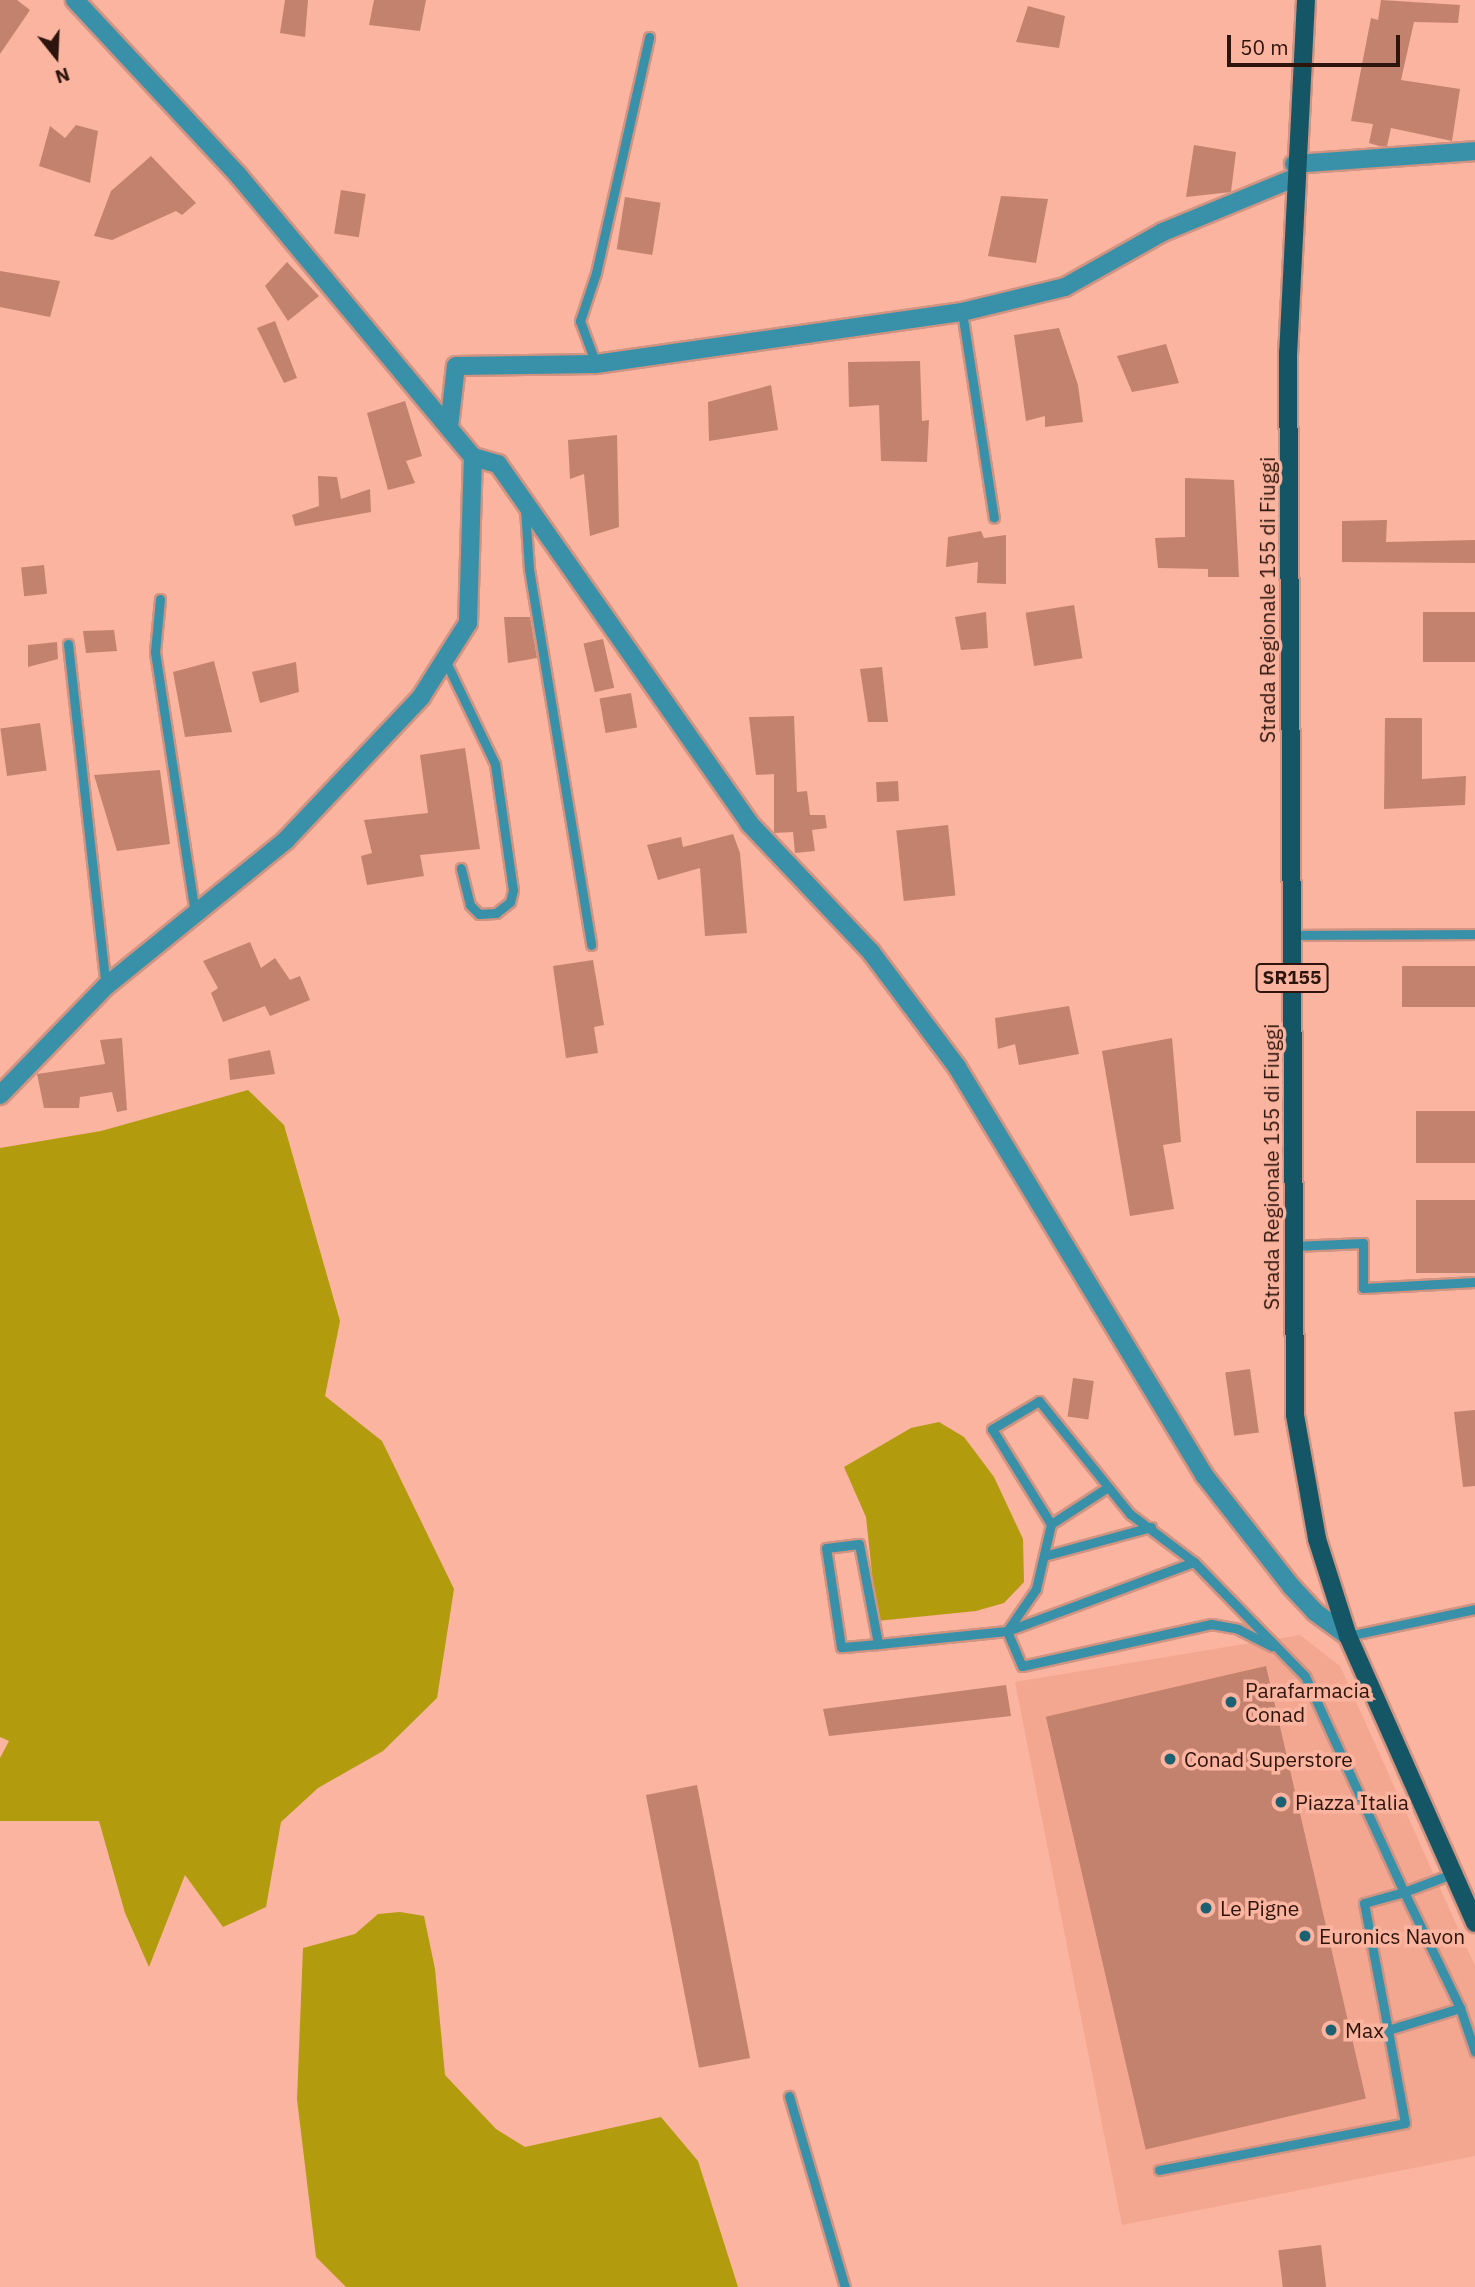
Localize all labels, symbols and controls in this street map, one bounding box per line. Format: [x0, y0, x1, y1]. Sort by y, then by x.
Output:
north arrow [21, 21, 91, 91]
scale bar [1230, 21, 1403, 65]
text: 50 m [1240, 33, 1289, 61]
text: N [52, 62, 73, 90]
street label: Strada Regionale 155 di Fiuggi [1254, 457, 1280, 743]
road number: SR155 [1255, 962, 1329, 994]
street label: Strada Regionale 155 di Fiuggi [1258, 1024, 1284, 1310]
place label: Parafarmacia Conad [1245, 1677, 1370, 1727]
marker: Parafarmacia Conad [1223, 1694, 1239, 1710]
place label: Conad Superstore [1184, 1746, 1353, 1772]
marker: Conad Superstore [1162, 1751, 1178, 1767]
place label: Piazza Italia [1295, 1789, 1409, 1815]
marker: Piazza Italia [1273, 1794, 1289, 1810]
place label: Le Pigne [1220, 1895, 1299, 1921]
marker: Le Pigne [1198, 1900, 1214, 1916]
place label: Euronics Navon [1319, 1923, 1465, 1949]
marker: Euronics Navon [1297, 1928, 1313, 1944]
place label: Max [1345, 2017, 1384, 2043]
marker: Max [1323, 2022, 1339, 2038]

